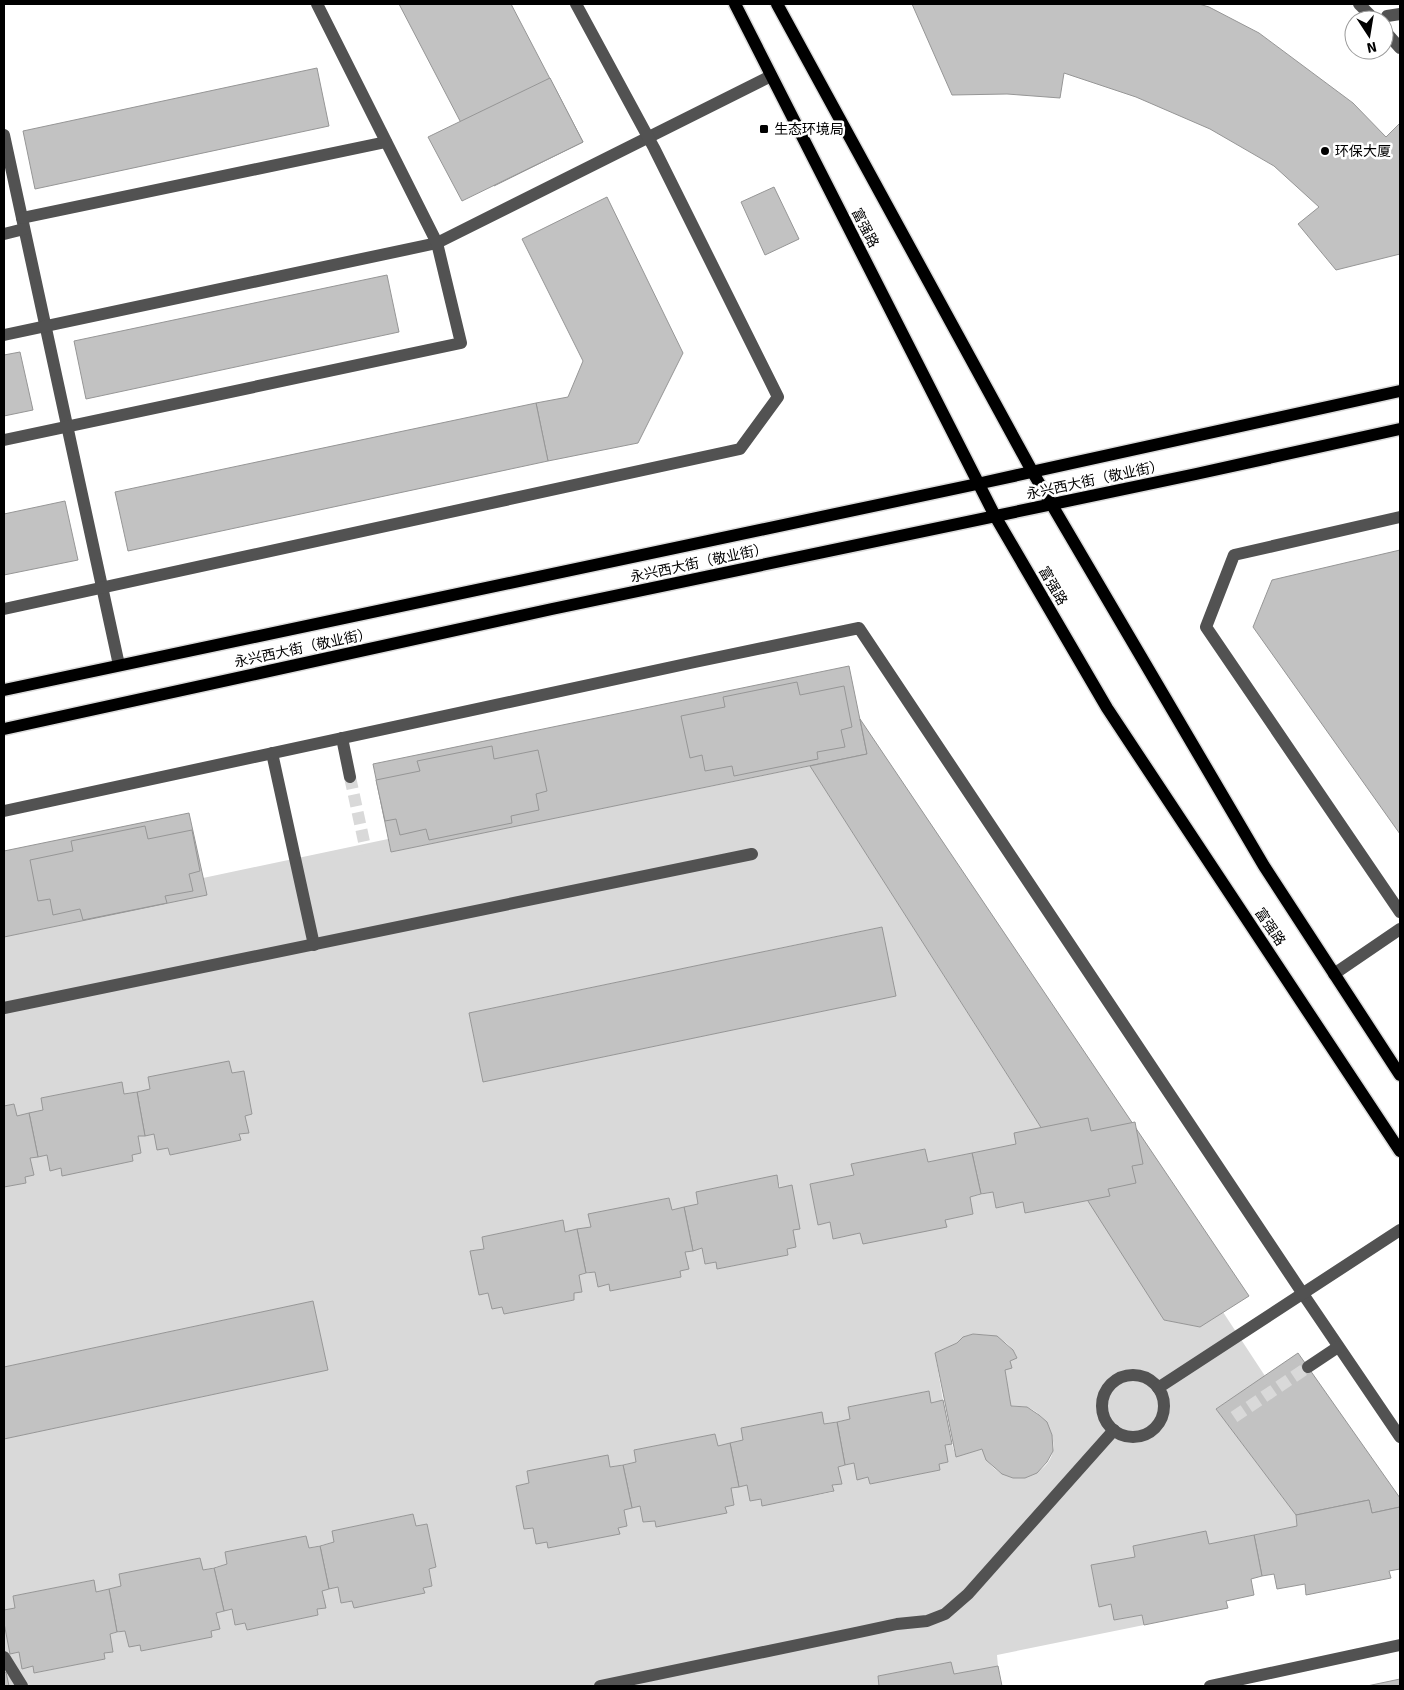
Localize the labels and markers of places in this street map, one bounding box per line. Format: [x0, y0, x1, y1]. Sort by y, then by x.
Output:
place label: 生态环境局 [774, 121, 844, 138]
marker: 生态环境局 [758, 123, 770, 135]
place label: 环保大厦 [1335, 143, 1391, 160]
marker: 环保大厦 [1319, 145, 1331, 157]

